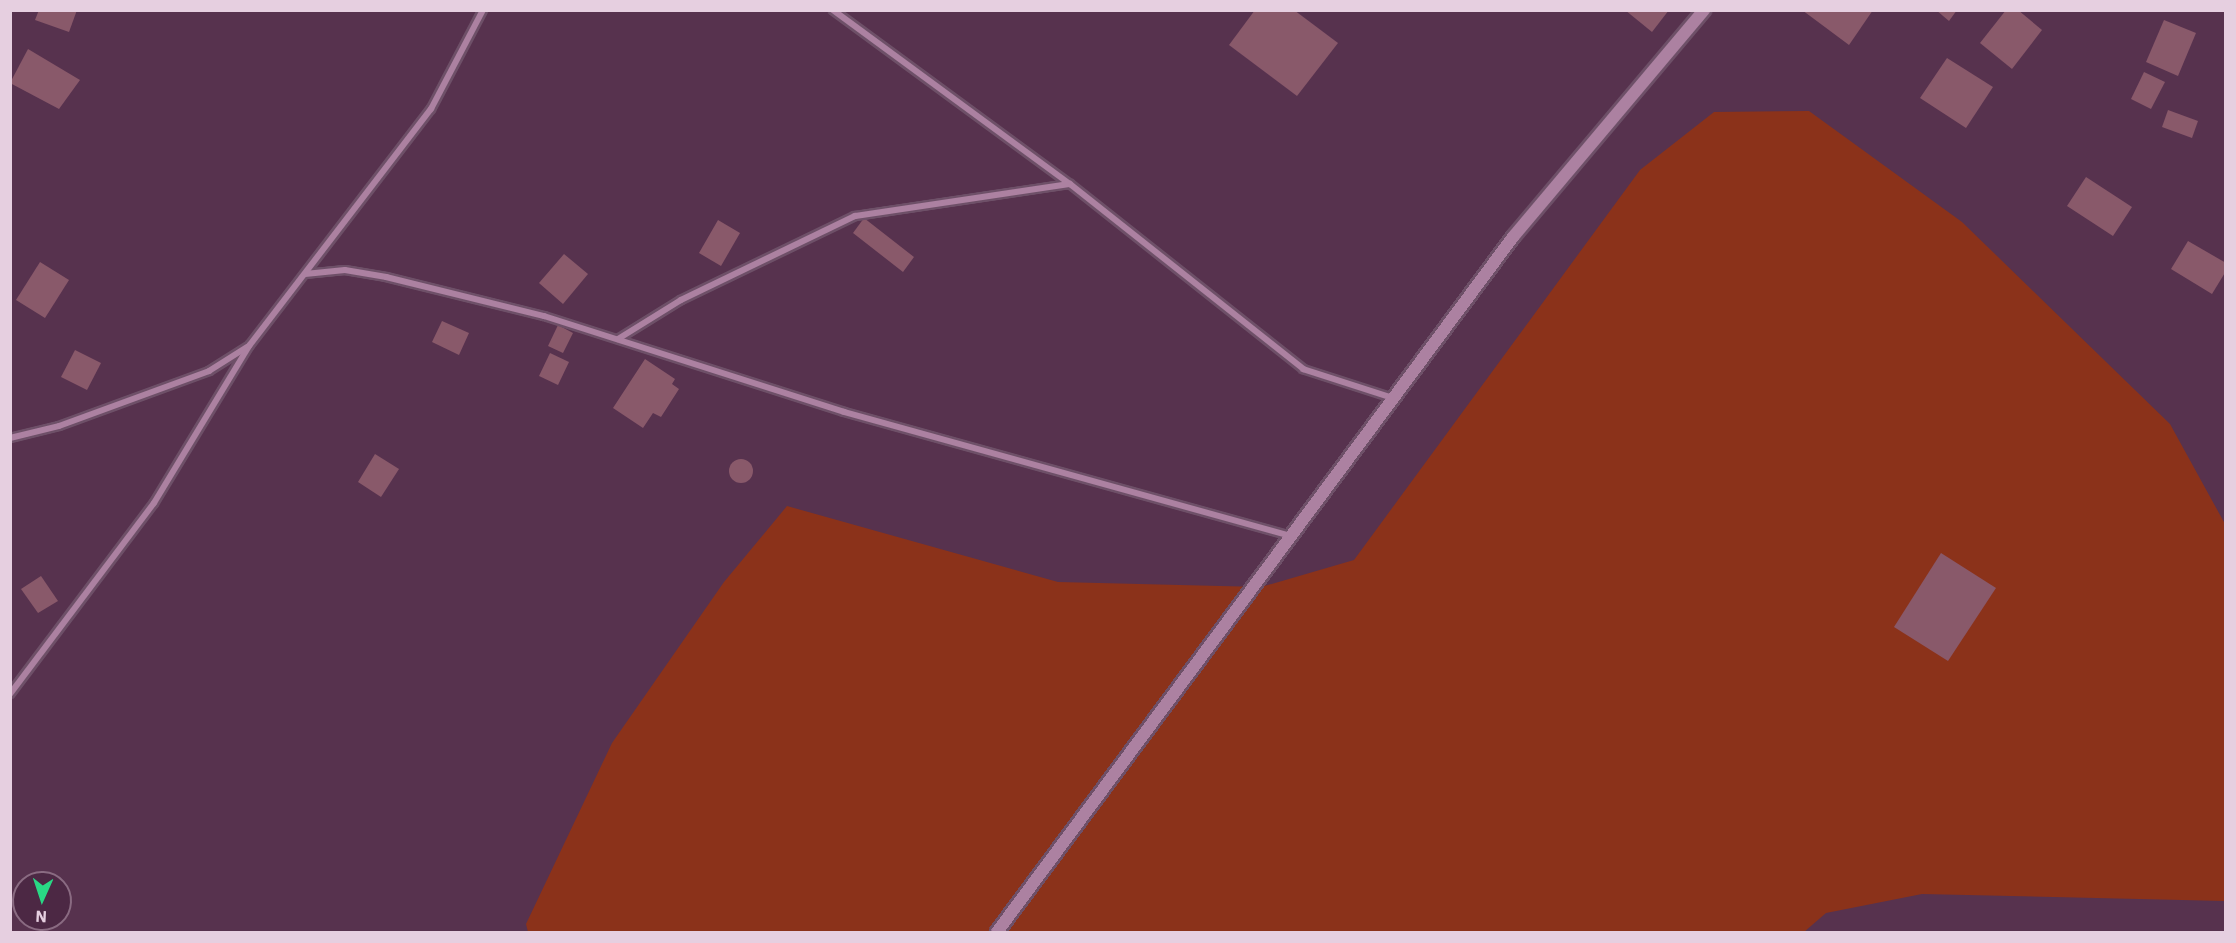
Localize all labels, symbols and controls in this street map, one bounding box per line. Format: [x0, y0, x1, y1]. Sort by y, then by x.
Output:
north arrow [12, 871, 72, 931]
text: N [35, 907, 47, 927]

